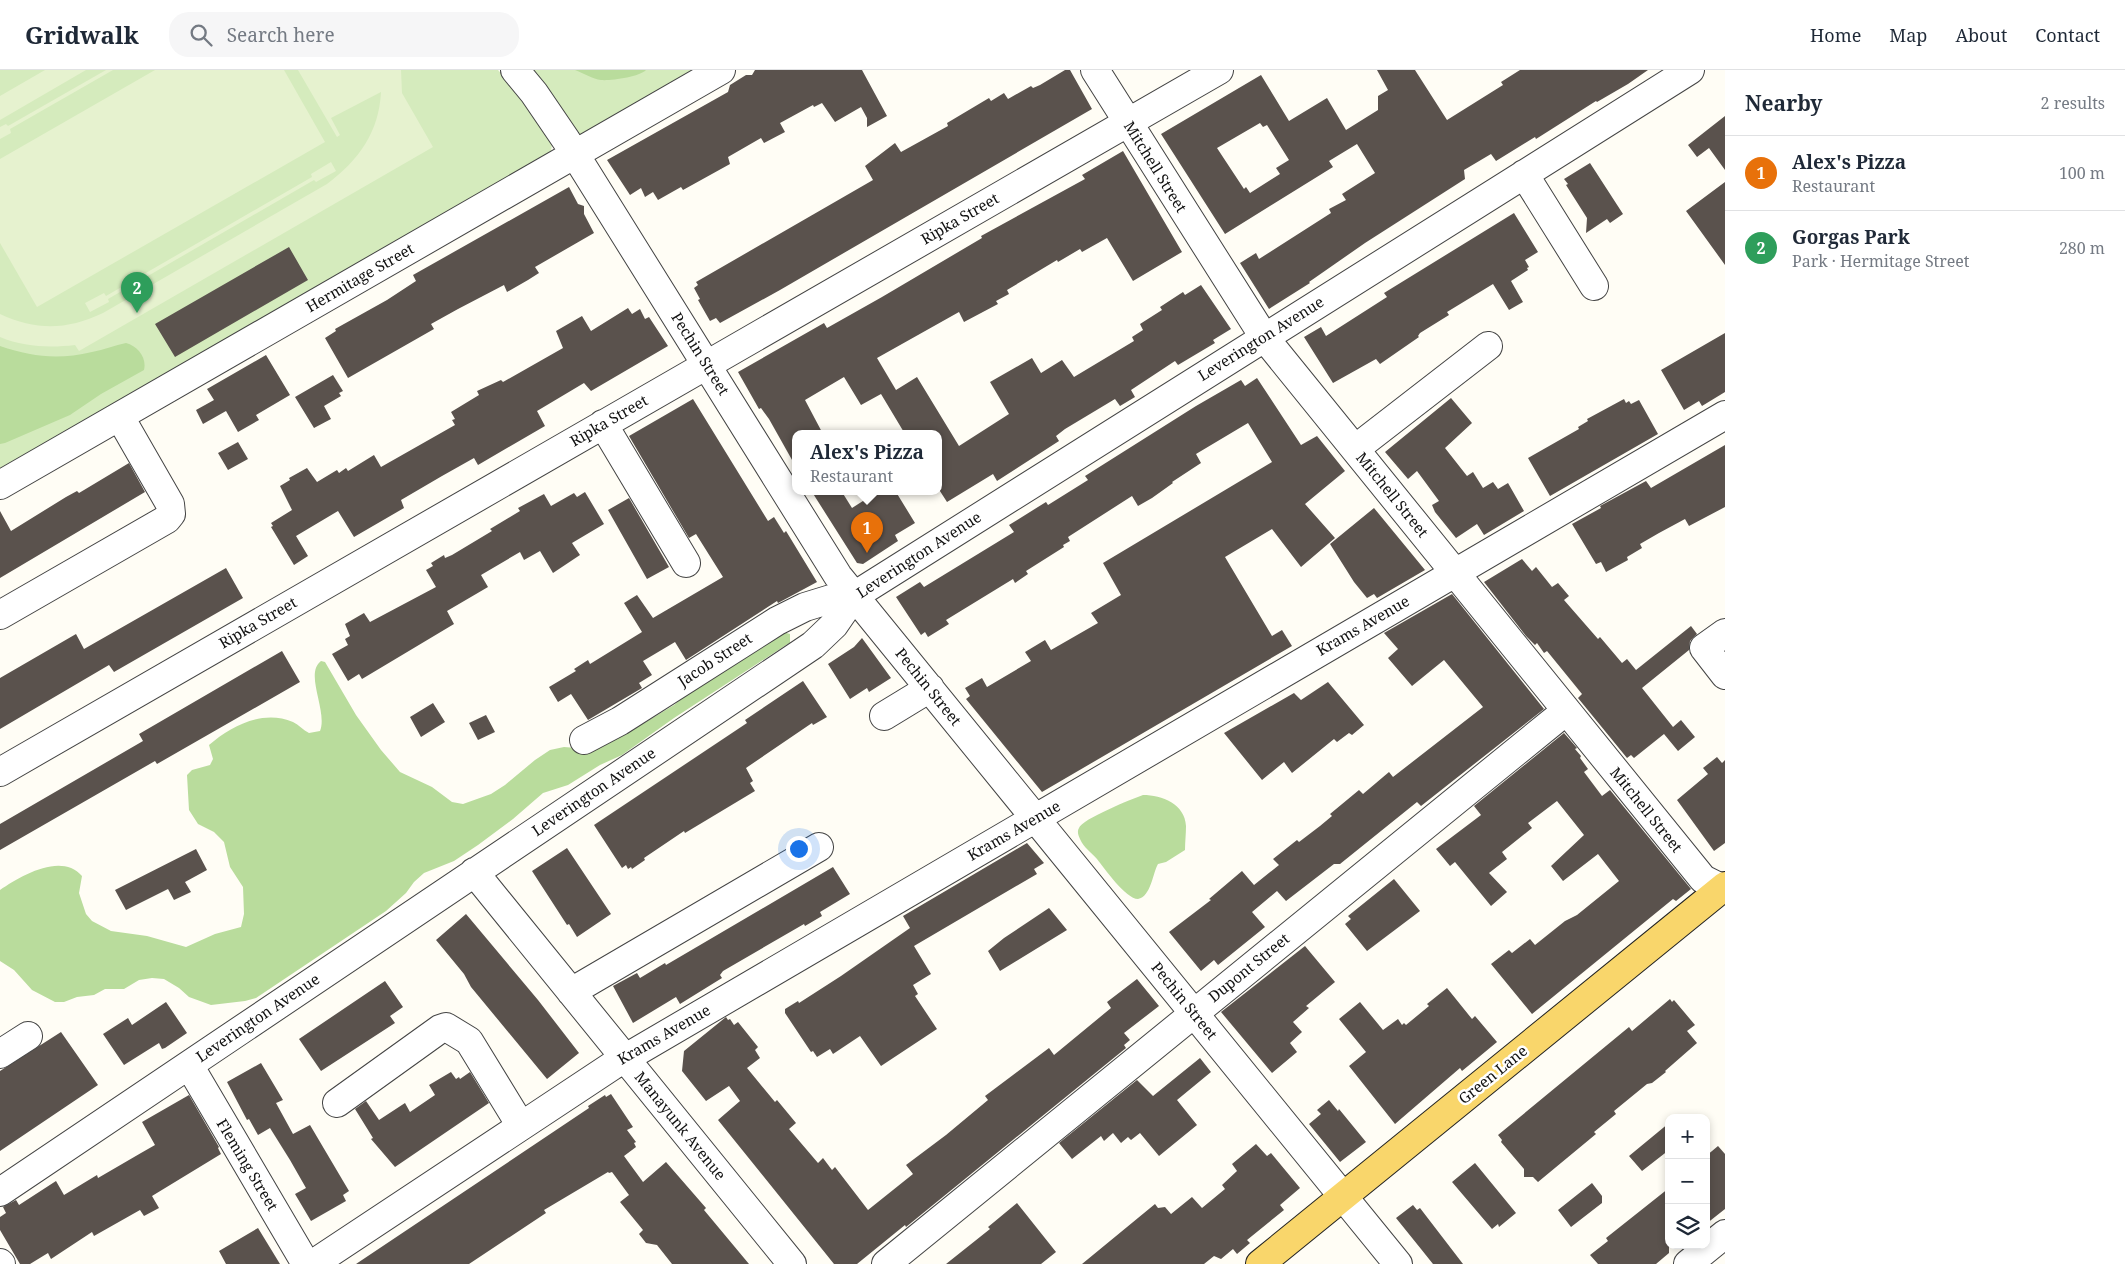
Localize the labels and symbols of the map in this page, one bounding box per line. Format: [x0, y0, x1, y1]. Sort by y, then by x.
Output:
street label: Mitchell Street [1120, 117, 1192, 216]
street label: Ripka Street [917, 188, 1002, 248]
street label: Hermitage Street [302, 238, 417, 316]
pin: 2 [121, 272, 153, 313]
street label: Leverington Avenue [1194, 291, 1327, 385]
street label: Pechin Street [667, 308, 734, 399]
street label: Ripka Street [566, 390, 651, 450]
street label: Mitchell Street [1352, 448, 1433, 541]
street label: Leverington Avenue [852, 506, 985, 602]
pin: 1 [851, 512, 883, 553]
street label: Krams Avenue [1312, 590, 1413, 660]
street label: Ripka Street [215, 592, 300, 652]
street label: Jacob Street [673, 628, 755, 691]
street label: Pechin Street [891, 643, 966, 729]
street label: Leverington Avenue [528, 742, 659, 840]
street label: Mitchell Street [1606, 763, 1687, 856]
street label: Krams Avenue [963, 795, 1064, 865]
your location [786, 836, 812, 862]
street label: Dupont Street [1204, 928, 1293, 1006]
street label: Pechin Street [1147, 957, 1222, 1043]
street label: Leverington Avenue [192, 968, 323, 1066]
street label: Krams Avenue [613, 999, 714, 1069]
street label: Green Lane [1454, 1040, 1531, 1108]
street label: Manayunk Avenue [631, 1067, 731, 1184]
street label: Fleming Street [213, 1115, 283, 1214]

